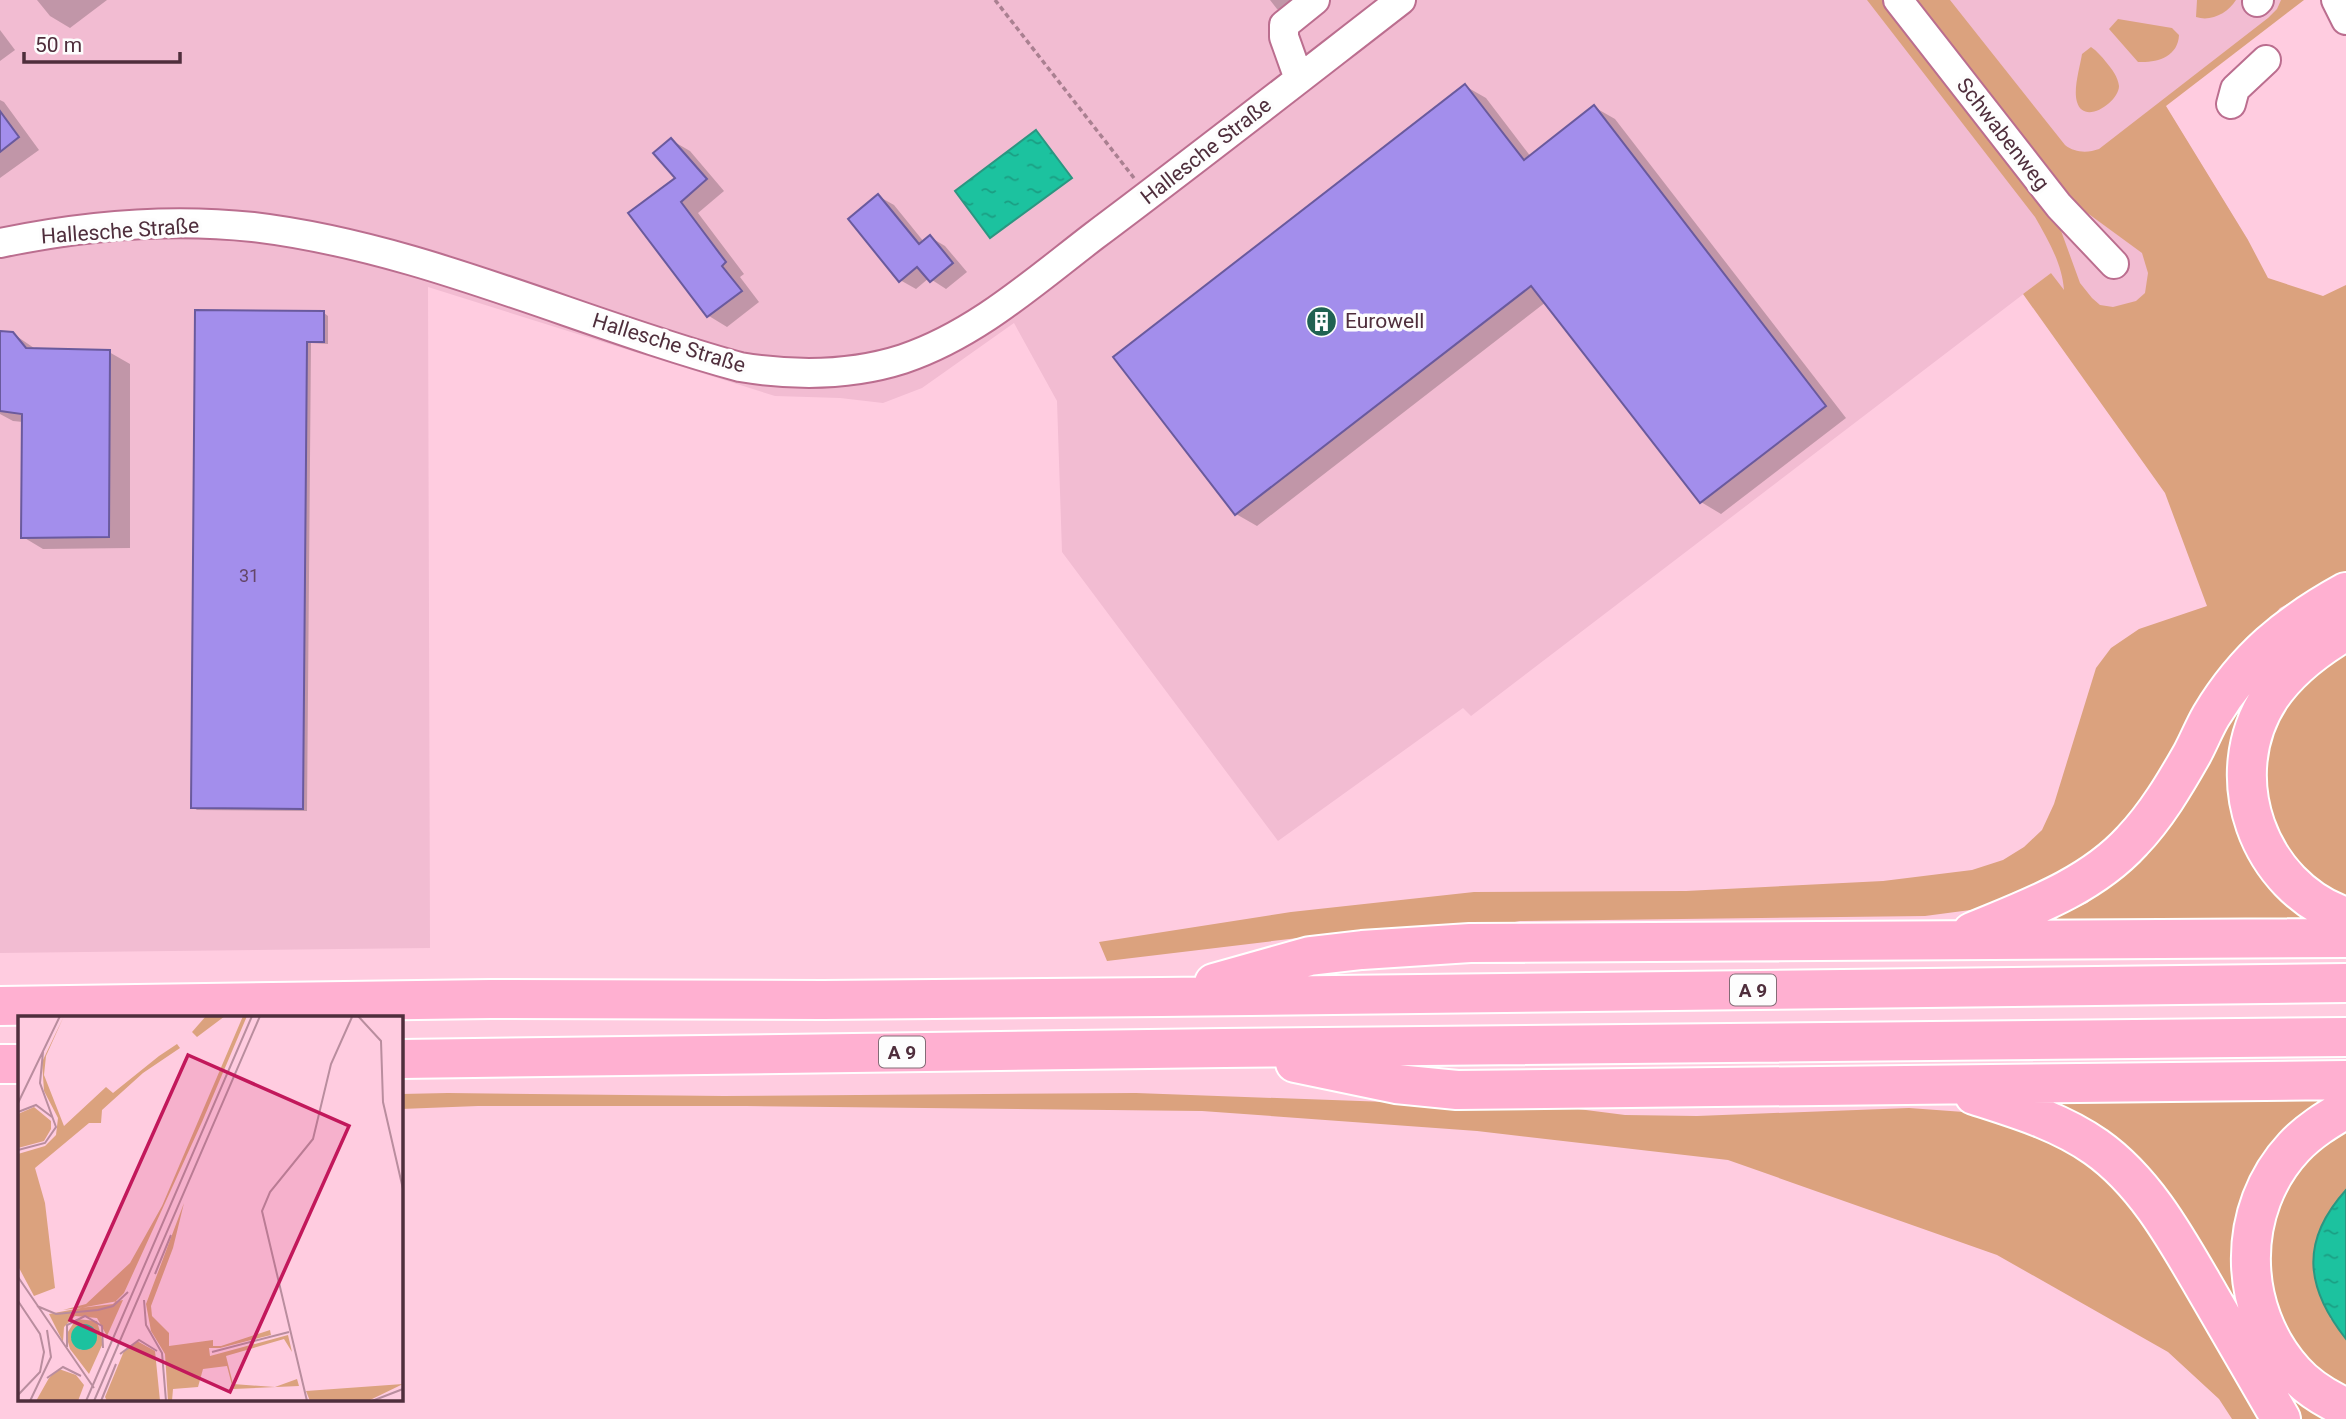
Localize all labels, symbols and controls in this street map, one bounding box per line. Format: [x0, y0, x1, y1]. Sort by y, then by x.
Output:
scale bar [24, 21, 180, 65]
text: 50 m [35, 33, 82, 57]
street label: Schwabenweg [1952, 73, 2054, 195]
street label: Hallesche Straße [1136, 93, 1276, 209]
street label: Hallesche Straße [40, 213, 200, 249]
building icon: Eurowell [1305, 304, 1339, 338]
street label: Hallesche Straße [590, 308, 748, 378]
place label: Eurowell [1345, 309, 1424, 333]
house number: 31 [239, 565, 259, 586]
road number: A 9 [1730, 974, 1776, 1006]
inset map [18, 1016, 402, 1402]
road number: A 9 [879, 1036, 925, 1068]

